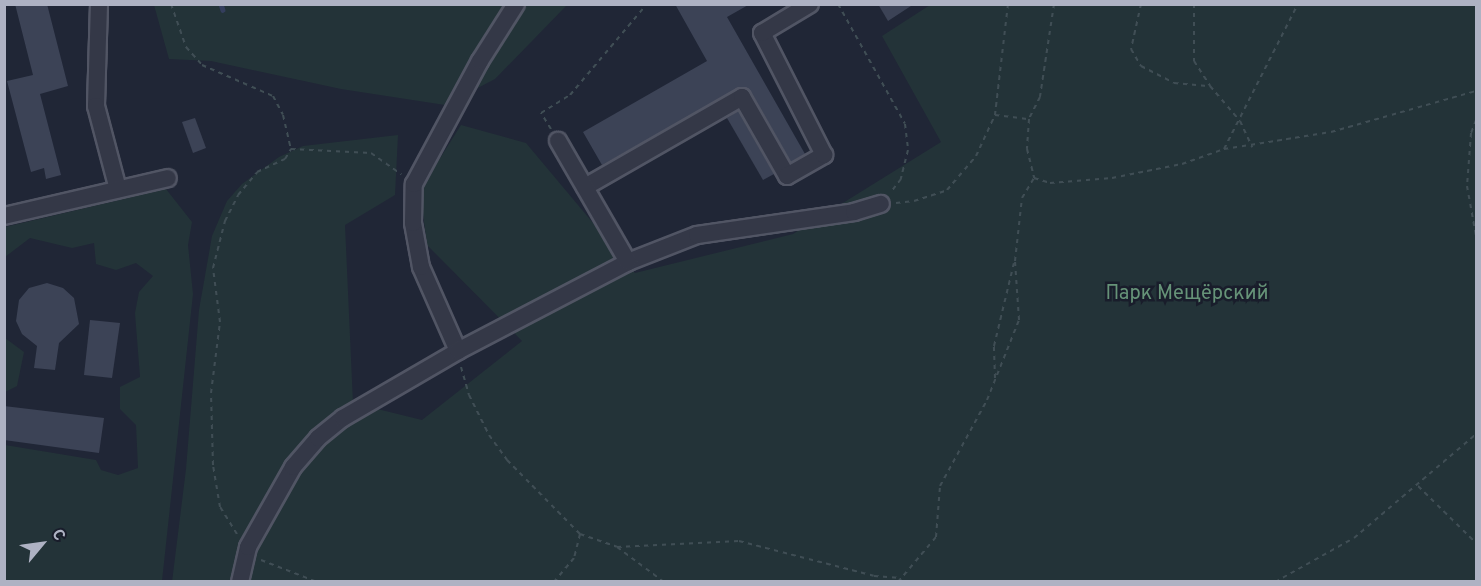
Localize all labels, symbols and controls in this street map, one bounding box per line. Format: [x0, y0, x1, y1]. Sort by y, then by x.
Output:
park label: Парк Мещёрский [1106, 282, 1268, 306]
north arrow [12, 514, 72, 574]
text: С [47, 526, 69, 545]

